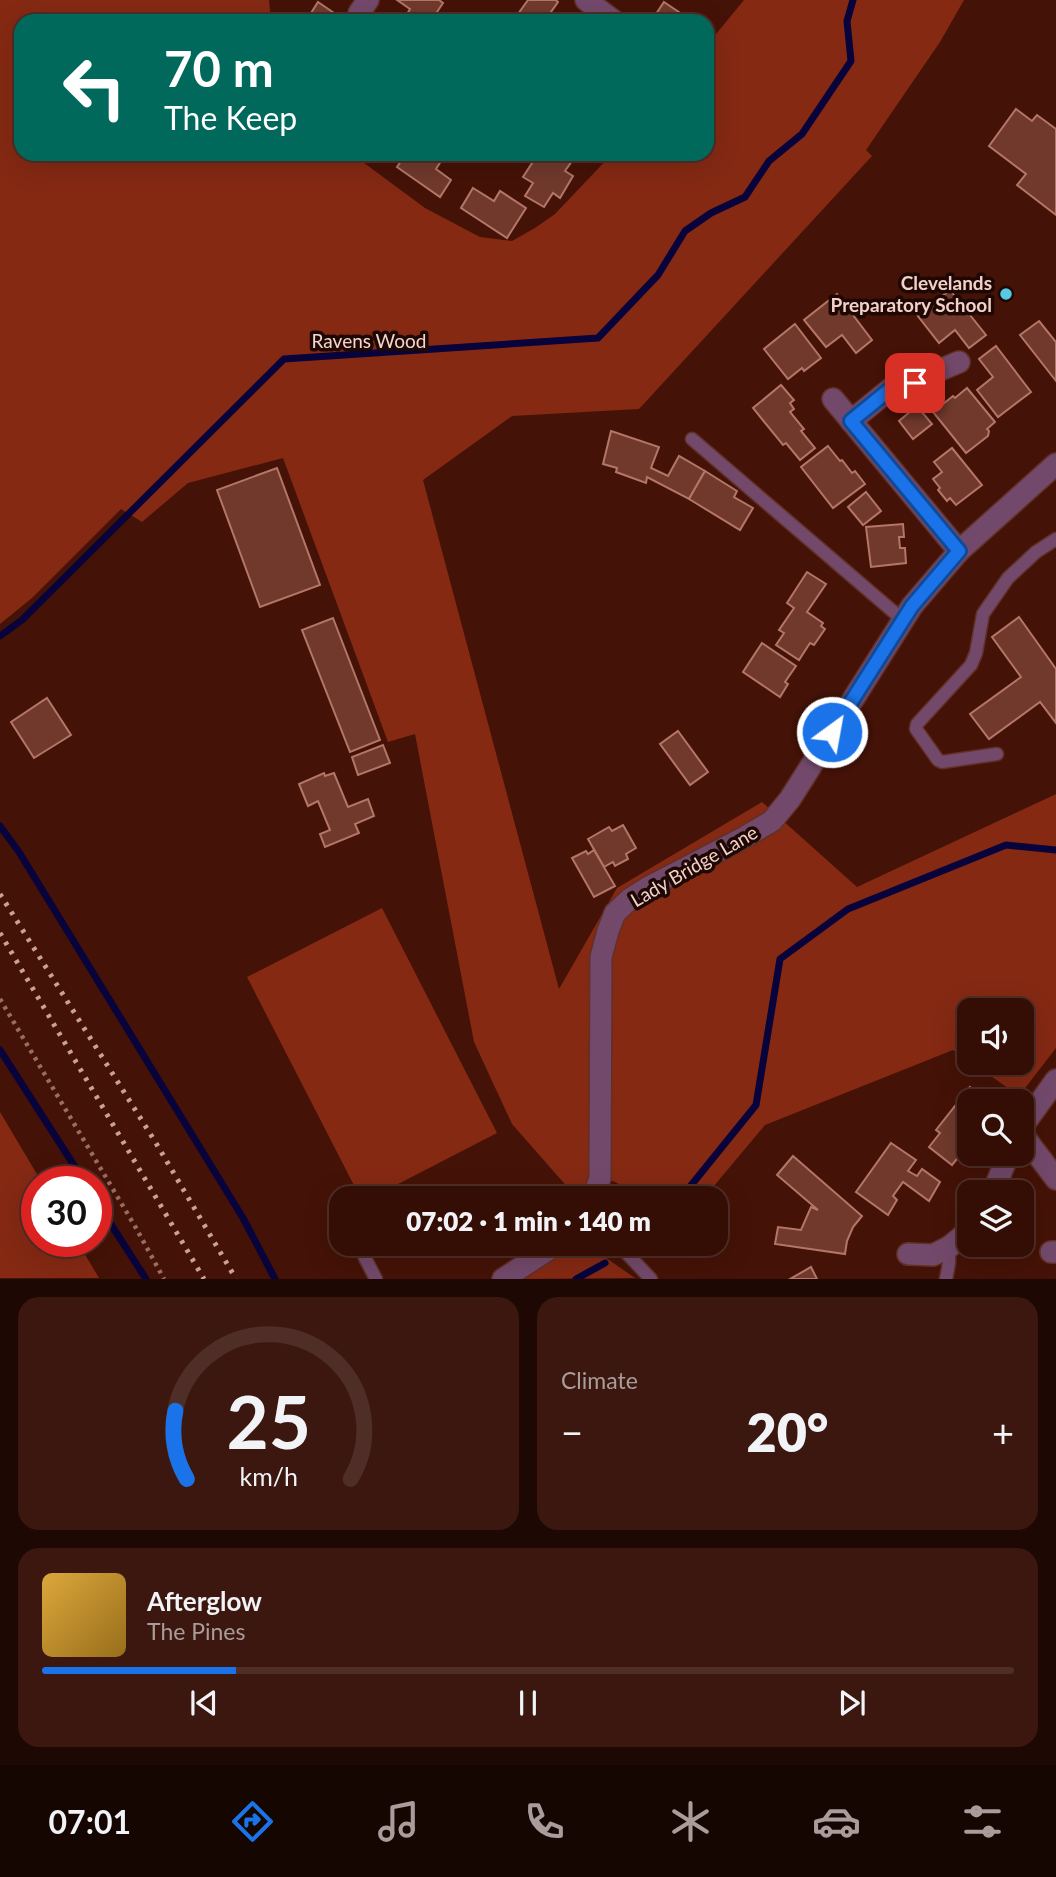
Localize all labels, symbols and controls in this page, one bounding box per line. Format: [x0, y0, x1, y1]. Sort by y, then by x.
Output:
text: 70 m [164, 39, 274, 97]
icon: left [49, 42, 140, 133]
text: The Keep [164, 98, 297, 137]
place label: Clevelands Preparatory School [831, 271, 992, 316]
marker: Clevelands Preparatory School [998, 286, 1014, 302]
park label: Ravens Wood [312, 329, 426, 352]
pin [885, 353, 945, 413]
icon: arrive [896, 364, 934, 402]
position arrow [795, 695, 869, 769]
street label: Lady Bridge Lane [626, 820, 761, 911]
map controls [957, 998, 1034, 1257]
button: sound [957, 998, 1034, 1075]
button: search [957, 1089, 1034, 1166]
speed limit sign: 30 [21, 1166, 112, 1257]
button: layers [957, 1180, 1034, 1257]
text: 07:02 · 1 min · 140 m [406, 1205, 651, 1237]
text: Climate [561, 1366, 638, 1394]
text: 25 [226, 1378, 311, 1466]
text: 20° [747, 1401, 828, 1463]
text: − [561, 1409, 583, 1455]
text: + [992, 1409, 1014, 1455]
text: km/h [239, 1461, 298, 1491]
text: Afterglow [147, 1585, 262, 1617]
text: The Pines [147, 1617, 245, 1645]
icon: previous [185, 1684, 223, 1722]
icon: pause [509, 1684, 547, 1722]
icon: next [833, 1684, 871, 1722]
icon: directions [228, 1797, 277, 1846]
icon: music [374, 1797, 423, 1846]
icon: phone [520, 1797, 569, 1846]
icon: climate [666, 1797, 715, 1846]
icon: car [812, 1797, 861, 1846]
icon: filters [958, 1797, 1007, 1846]
text: 07:01 [49, 1802, 131, 1841]

